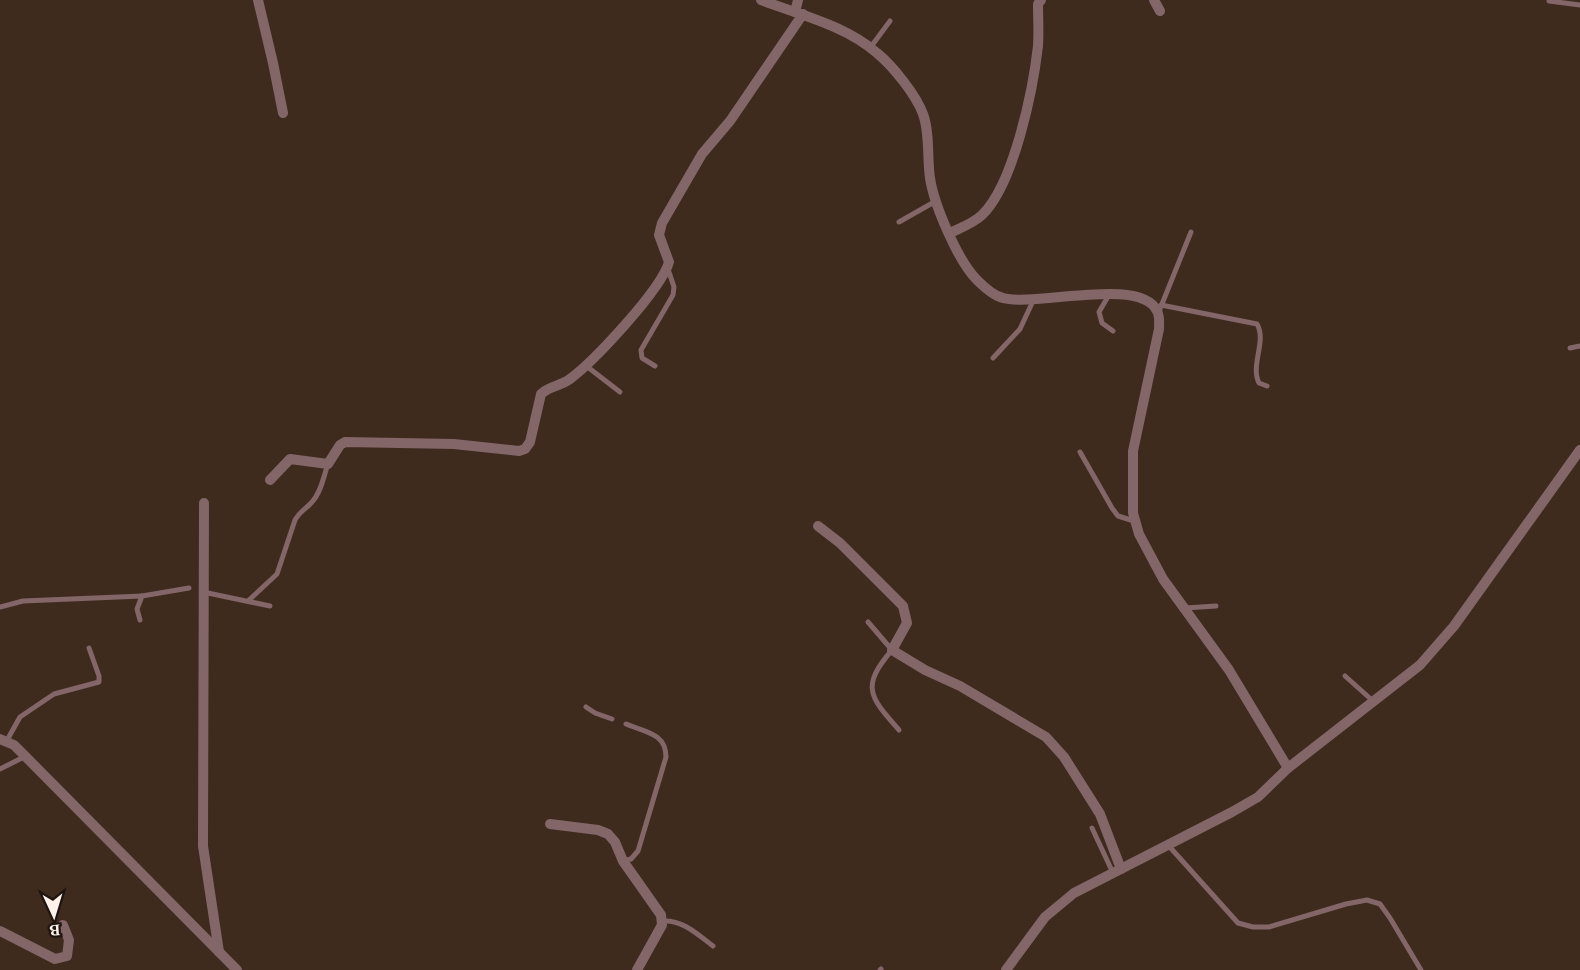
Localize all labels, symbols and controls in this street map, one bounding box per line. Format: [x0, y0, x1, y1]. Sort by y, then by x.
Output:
north arrow [24, 886, 84, 946]
text: B [49, 918, 61, 942]

